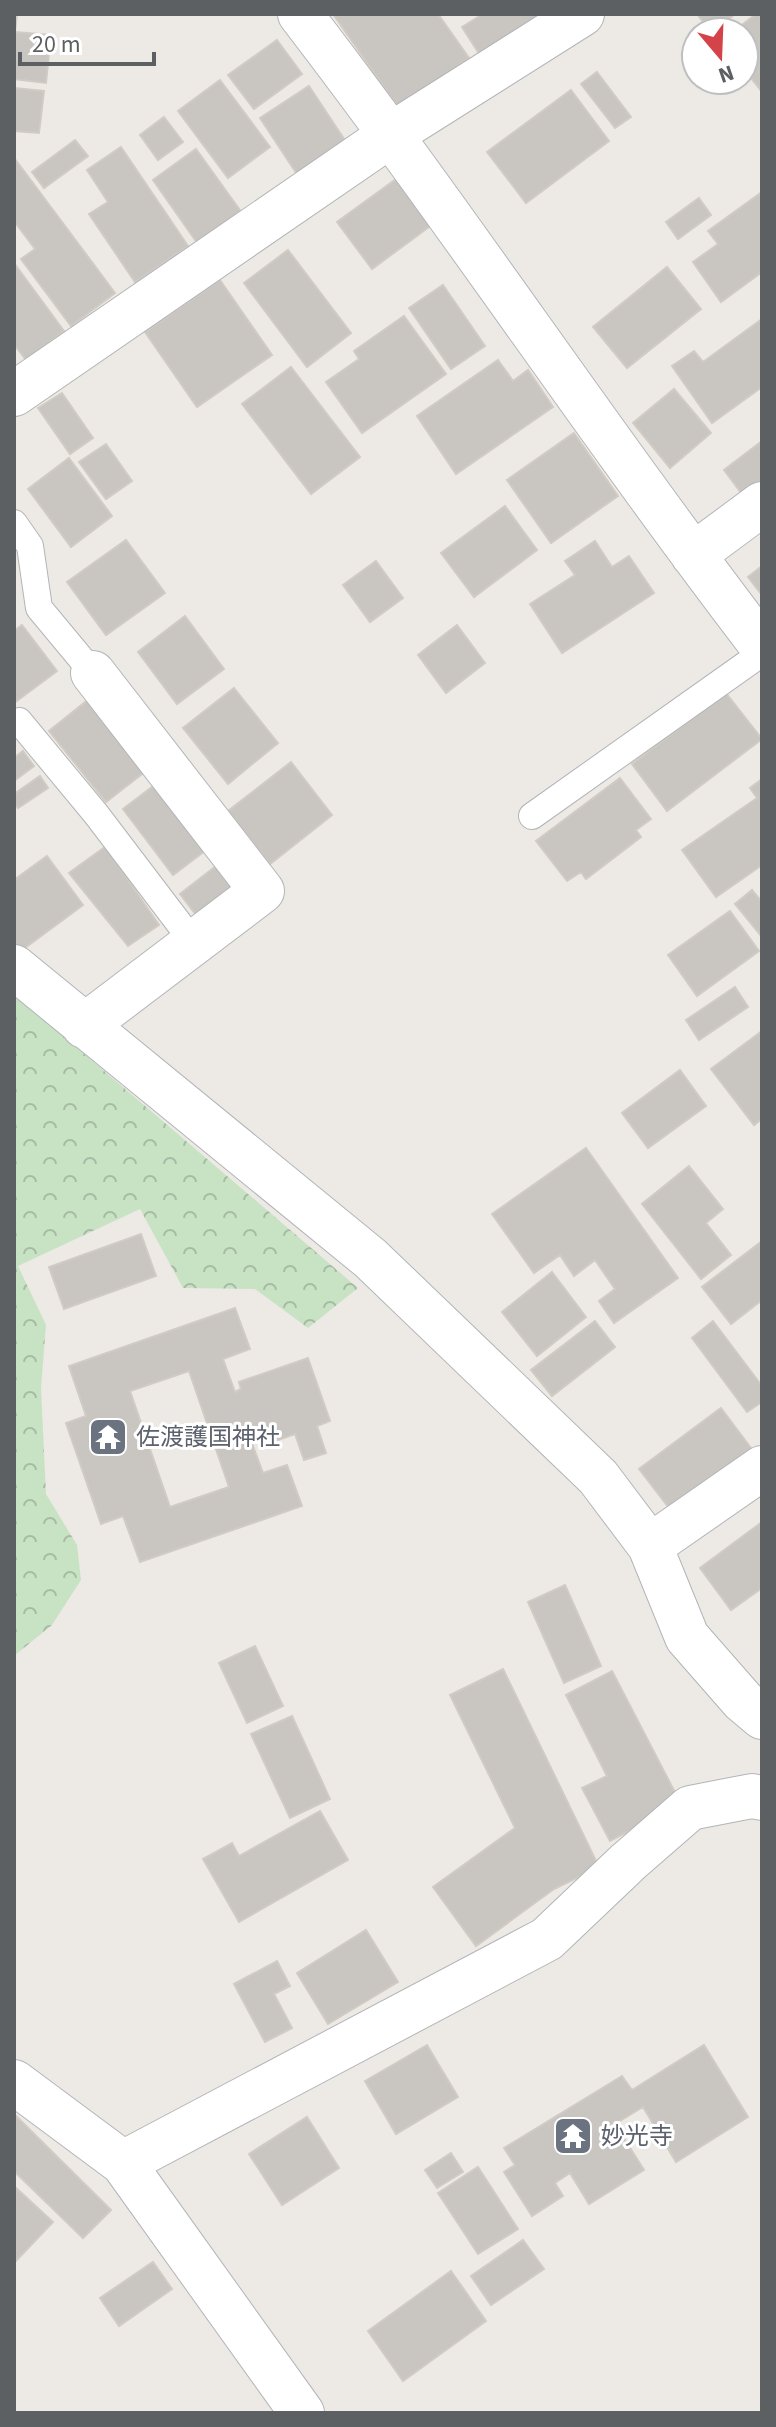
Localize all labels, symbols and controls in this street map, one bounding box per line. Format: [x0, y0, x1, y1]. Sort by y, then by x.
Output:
scale bar [20, 16, 154, 66]
north arrow [680, 16, 760, 96]
text: 20 m [32, 27, 81, 62]
text: N [714, 56, 738, 91]
temple icon: 佐渡護国神社 [87, 1416, 129, 1458]
place label: 佐渡護国神社 [136, 1420, 280, 1455]
temple icon: 妙光寺 [552, 2115, 594, 2157]
place label: 妙光寺 [601, 2119, 673, 2154]

